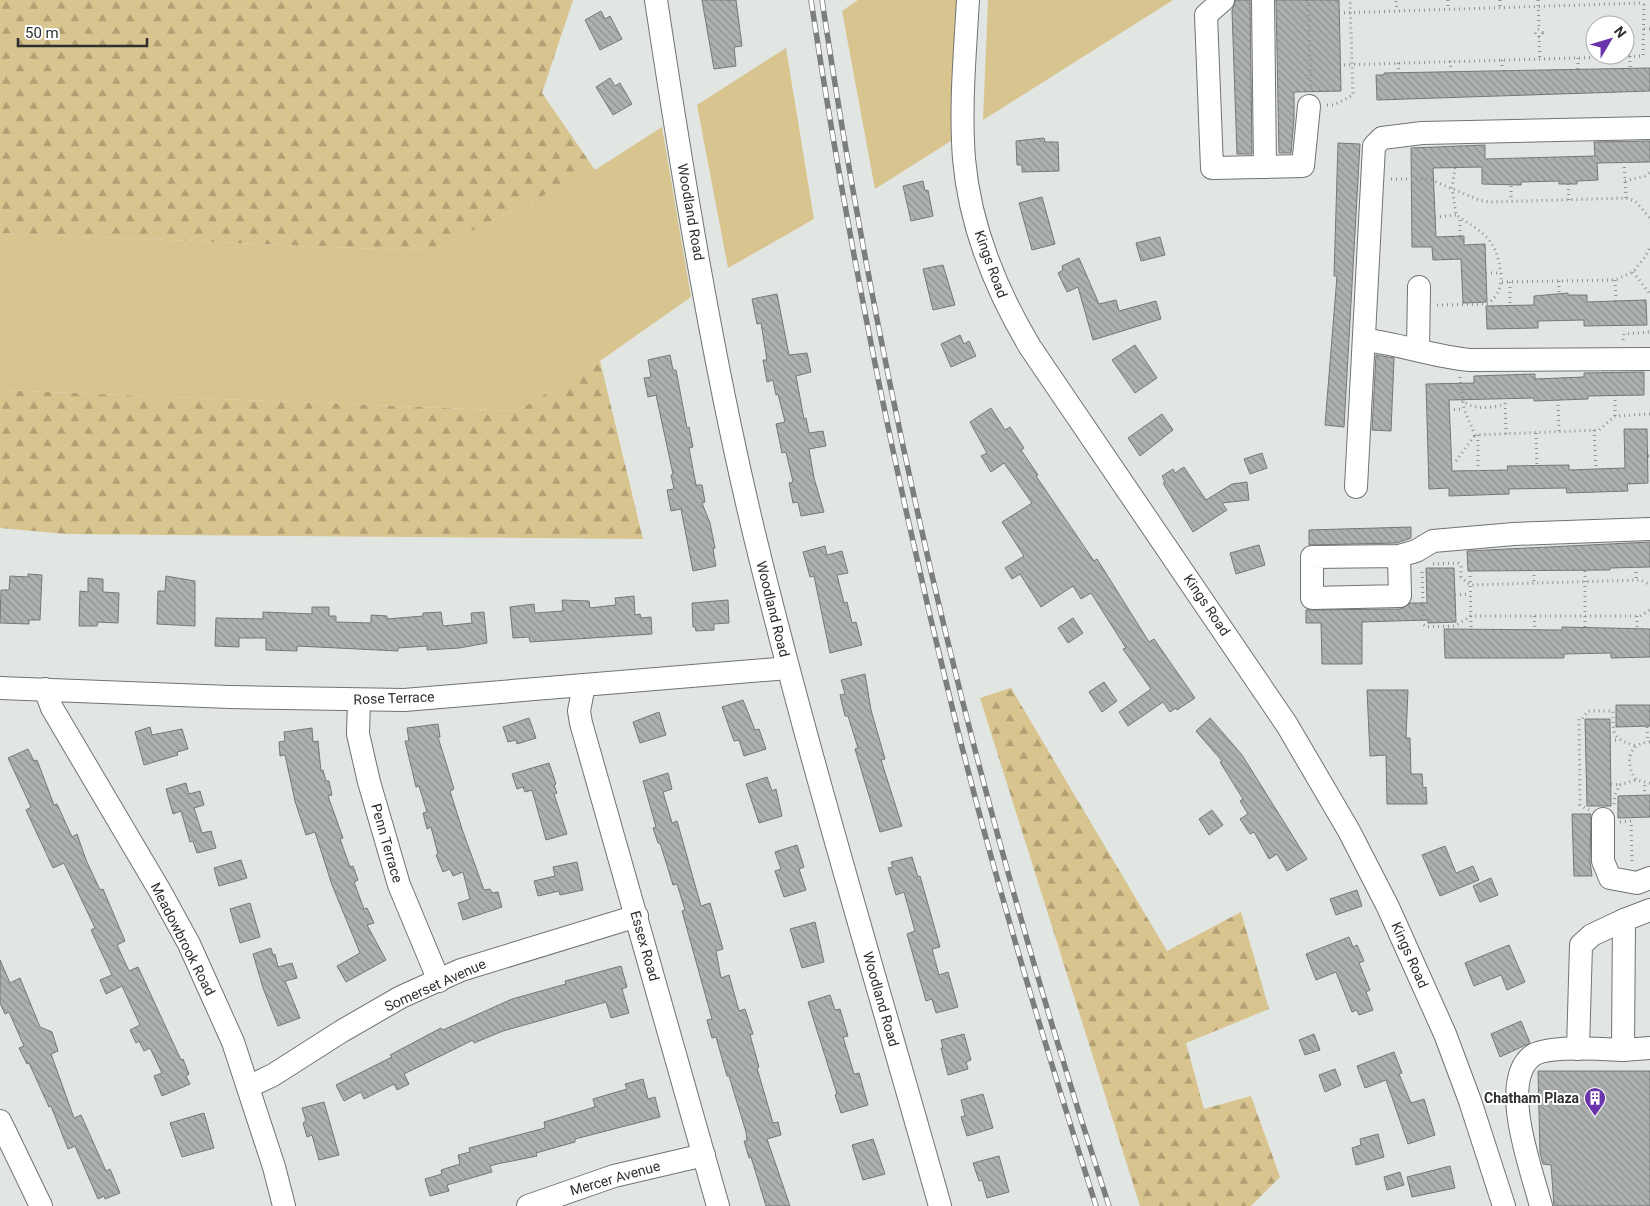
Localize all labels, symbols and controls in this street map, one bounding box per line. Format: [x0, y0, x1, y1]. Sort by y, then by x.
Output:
scale bar [18, 15, 146, 47]
north arrow [1585, 15, 1635, 65]
text: N [1611, 23, 1630, 41]
text: 50 m [25, 24, 59, 42]
street label: Woodland Road [675, 162, 707, 262]
street label: Kings Road [971, 228, 1011, 300]
street label: Woodland Road [753, 559, 793, 659]
street label: Kings Road [1181, 571, 1233, 639]
street label: Rose Terrace [353, 689, 435, 707]
street label: Penn Terrace [368, 802, 406, 884]
street label: Meadowbrook Road [148, 880, 218, 998]
street label: Essex Road [627, 909, 663, 983]
street label: Kings Road [1388, 919, 1432, 991]
street label: Woodland Road [860, 950, 902, 1048]
street label: Somerset Avenue [382, 955, 488, 1015]
building icon: Chatham Plaza [1583, 1086, 1607, 1117]
place label: Chatham Plaza [1484, 1090, 1579, 1106]
street label: Mercer Avenue [568, 1157, 662, 1199]

